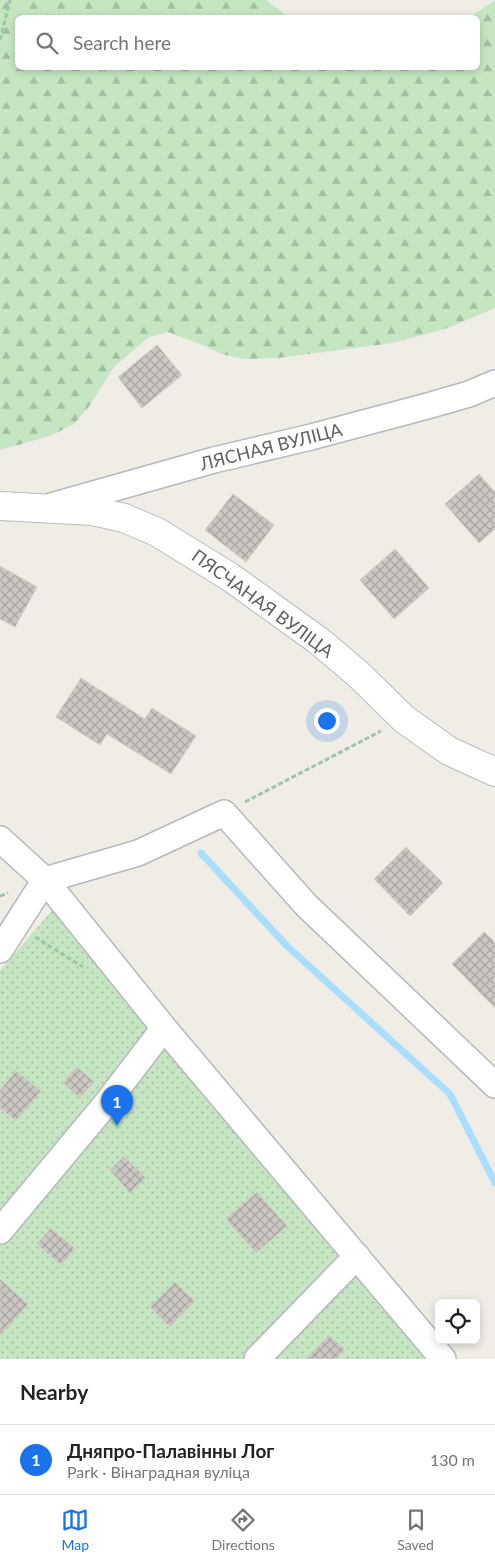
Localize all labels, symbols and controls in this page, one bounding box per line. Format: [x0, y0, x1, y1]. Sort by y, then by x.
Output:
search box [15, 15, 480, 70]
icon: search [33, 29, 61, 57]
text: Search here [73, 31, 171, 54]
street label: ЛЯСНАЯ ВУЛІЦА [197, 418, 345, 475]
street label: ПЯСЧАНАЯ ВУЛІЦА [188, 544, 339, 662]
your location [314, 708, 340, 734]
pin: 1 [101, 1085, 133, 1126]
map controls [435, 1299, 480, 1344]
button: locate [435, 1299, 480, 1344]
text: Nearby [20, 1379, 88, 1404]
text: Дняпро-Палавінны Лог [67, 1439, 274, 1462]
text: 1 [31, 1450, 41, 1469]
text: 130 m [430, 1450, 475, 1469]
text: Park · Вінаградная вуліца [67, 1462, 250, 1481]
tab: Map [61, 1506, 89, 1553]
tab: Directions [212, 1506, 275, 1553]
tab: Saved [397, 1506, 434, 1553]

